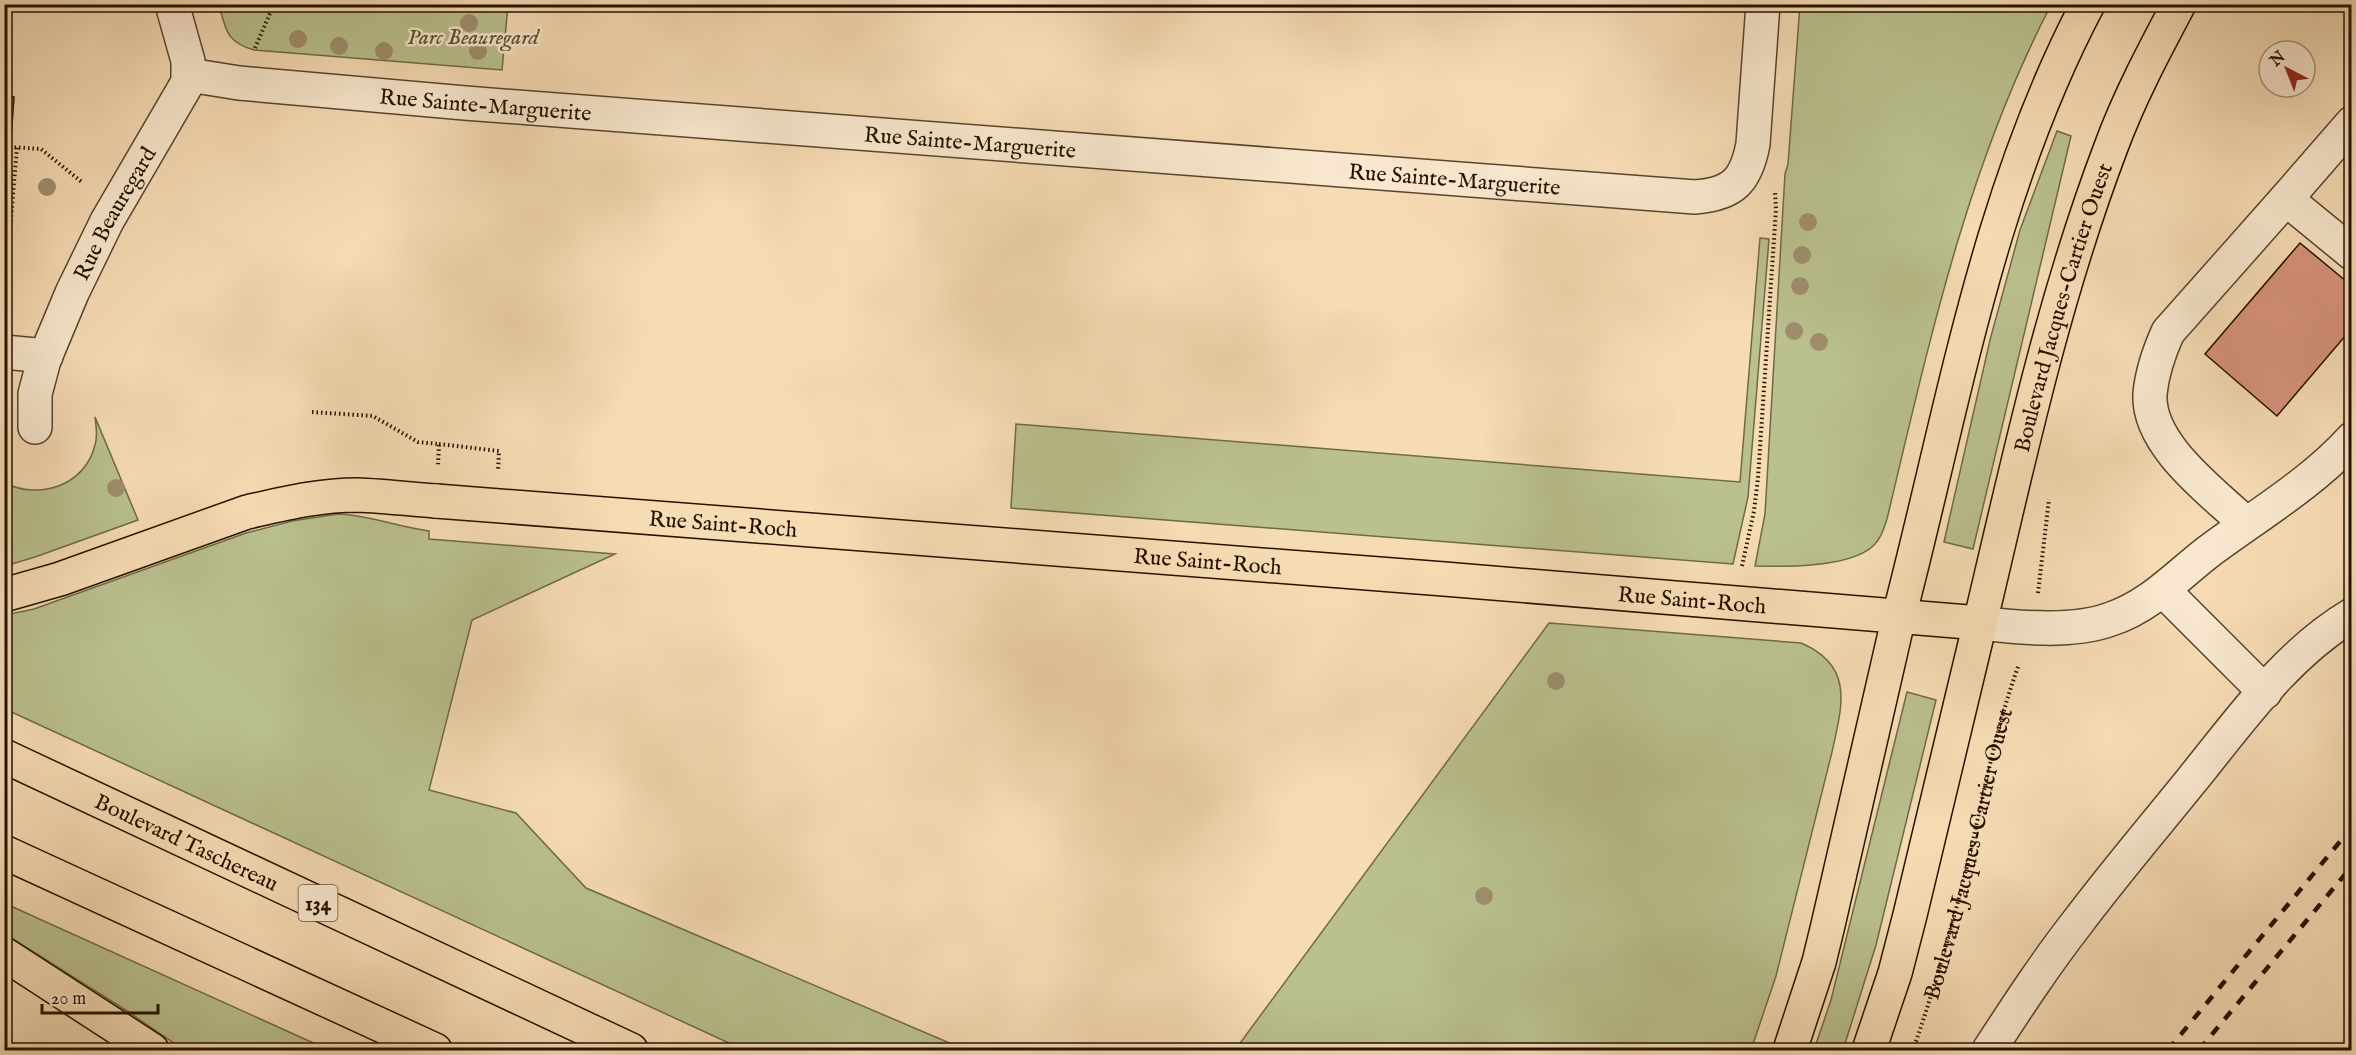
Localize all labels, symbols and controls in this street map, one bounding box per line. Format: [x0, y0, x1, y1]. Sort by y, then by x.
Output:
park label: Parc Beauregard [407, 24, 541, 52]
north arrow [2257, 39, 2317, 99]
text: N [2266, 47, 2290, 72]
street label: Rue Sainte-Marguerite [378, 83, 592, 129]
street label: Rue Sainte-Marguerite [863, 122, 1077, 166]
street label: Rue Beauregard [68, 142, 163, 285]
street label: Rue Sainte-Marguerite [1347, 159, 1561, 203]
street label: Boulevard Jacques-Cartier Ouest [2009, 159, 2120, 455]
street label: Rue Saint-Roch [648, 506, 799, 545]
street label: Rue Saint-Roch [1132, 543, 1283, 582]
street label: Rue Saint-Roch [1617, 581, 1768, 621]
street label: Boulevard Jacques-Cartier Ouest [1919, 704, 2020, 1004]
street label: Boulevard Taschereau [90, 789, 282, 899]
road number: 134 [298, 885, 338, 921]
scale bar [42, 977, 158, 1015]
text: 20 m [51, 988, 86, 1011]

